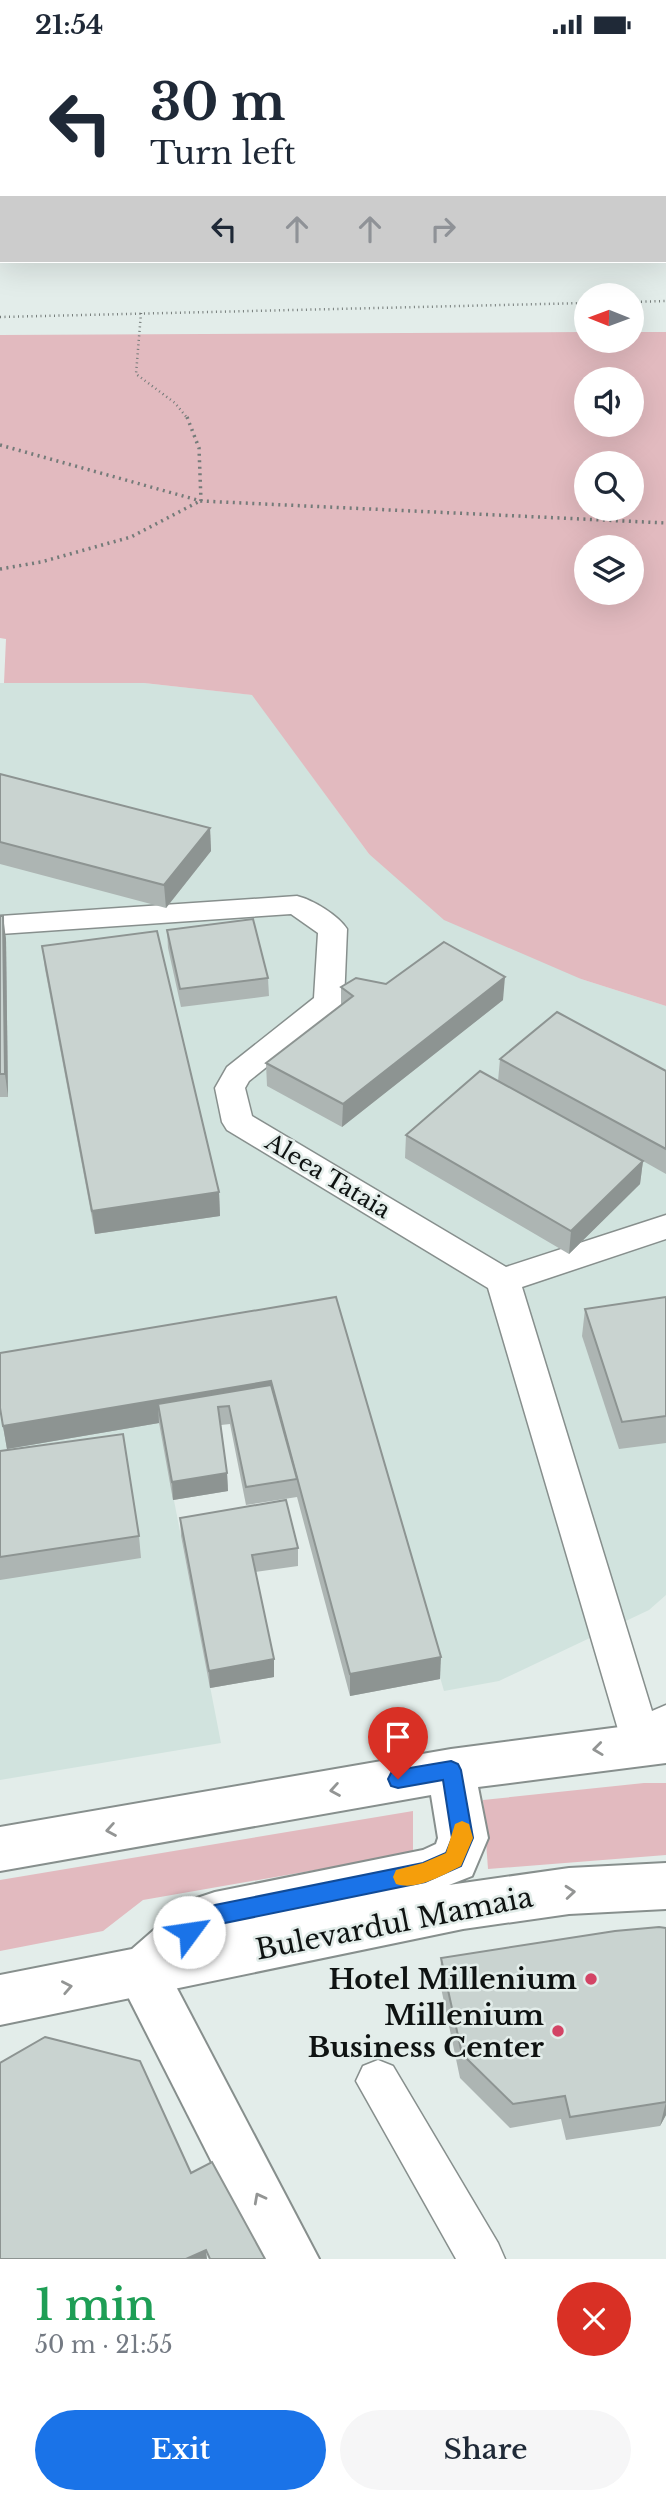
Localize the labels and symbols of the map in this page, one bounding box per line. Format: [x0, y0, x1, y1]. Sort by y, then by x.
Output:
north arrow [574, 283, 644, 353]
street label: Aleea Tataia [260, 1127, 396, 1224]
pin [368, 1707, 428, 1779]
one-way arrow [592, 1741, 604, 1756]
one-way arrow [329, 1782, 341, 1797]
one-way arrow [105, 1821, 117, 1836]
street label: Bulevardul Mamaia [252, 1879, 536, 1968]
one-way arrow [565, 1885, 576, 1900]
position arrow [152, 1895, 226, 1969]
place label: Hotel Millenium [329, 1962, 577, 1997]
marker: Hotel Millenium [583, 1971, 599, 1987]
one-way arrow [61, 1980, 73, 1995]
place label: Millenium Business Center [308, 1998, 544, 2065]
marker: Millenium Business Center [550, 2023, 566, 2039]
one-way arrow [254, 2193, 268, 2206]

